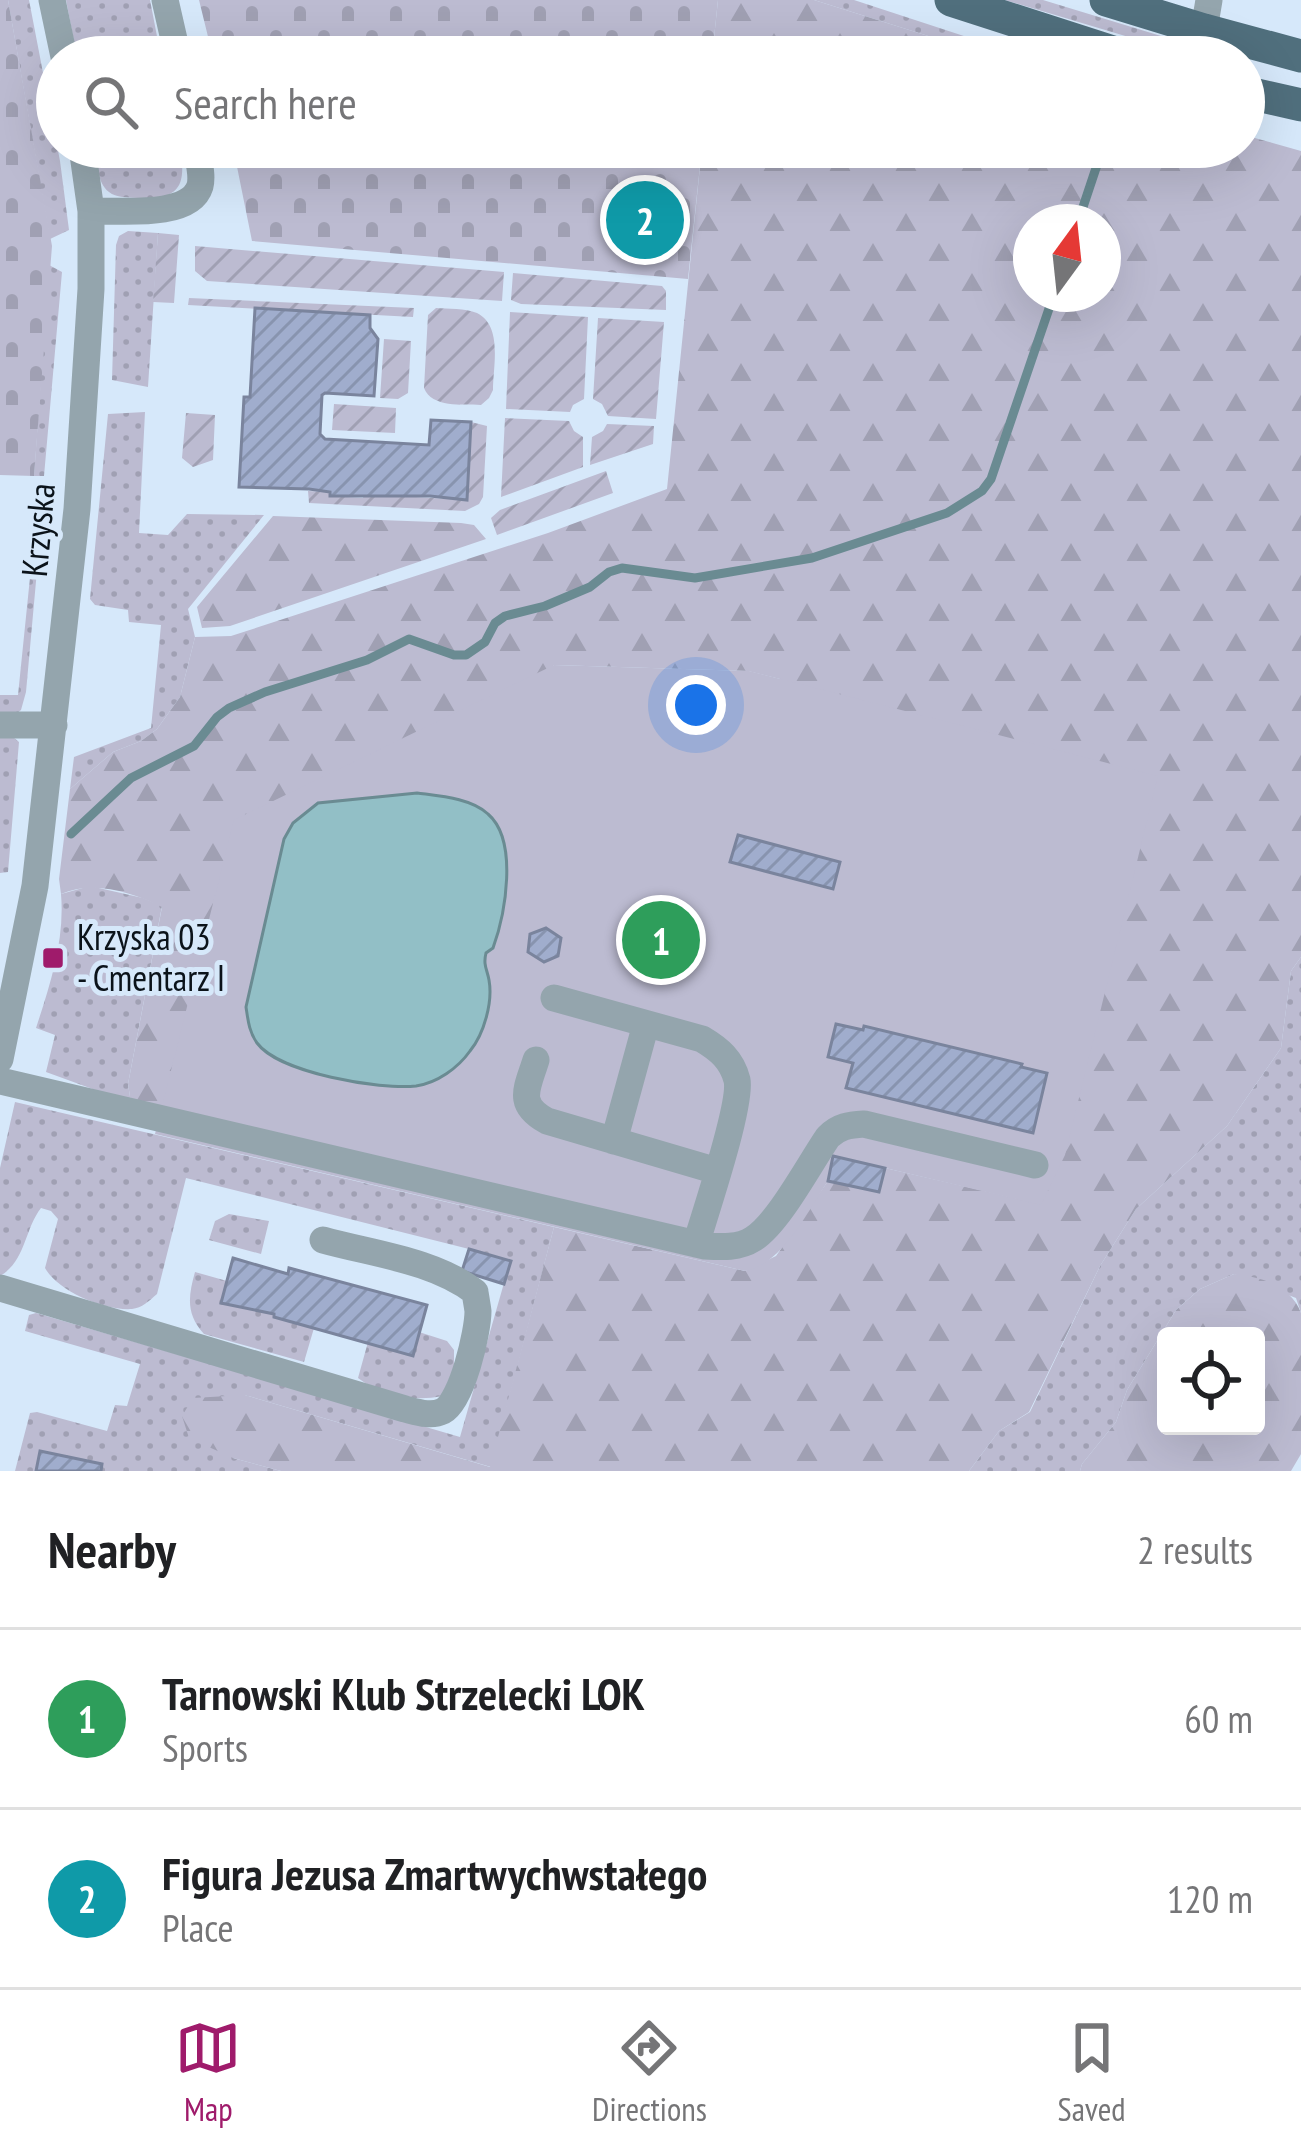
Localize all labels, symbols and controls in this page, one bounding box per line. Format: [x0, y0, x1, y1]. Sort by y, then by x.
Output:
search box [36, 36, 1265, 168]
icon: search [78, 69, 144, 135]
text: Search here [174, 73, 357, 131]
pin: 2 [606, 175, 684, 265]
north arrow [1013, 204, 1121, 312]
street label: Krzyska [10, 481, 65, 579]
your location [666, 675, 726, 735]
pin: 1 [622, 895, 700, 985]
place label: Krzyska 03 - Cmentarz I [77, 913, 225, 1001]
marker: Krzyska 03 - Cmentarz I [40, 945, 66, 971]
map controls [1157, 1327, 1265, 1435]
button: locate [1157, 1327, 1265, 1435]
text: Nearby [48, 1516, 176, 1582]
text: 2 results [1137, 1524, 1253, 1575]
text: Tarnowski Klub Strzelecki LOK [162, 1664, 645, 1722]
text: 1 [78, 1693, 96, 1744]
text: 60 m [1184, 1693, 1253, 1744]
text: Sports [162, 1722, 248, 1773]
text: Figura Jezusa Zmartwychwstałego [162, 1844, 707, 1902]
text: 2 [78, 1873, 96, 1924]
text: 120 m [1167, 1873, 1253, 1924]
text: Place [162, 1902, 234, 1953]
tab: Map [175, 2015, 241, 2130]
tab: Directions [592, 2015, 707, 2130]
tab: Saved [1058, 2015, 1126, 2130]

